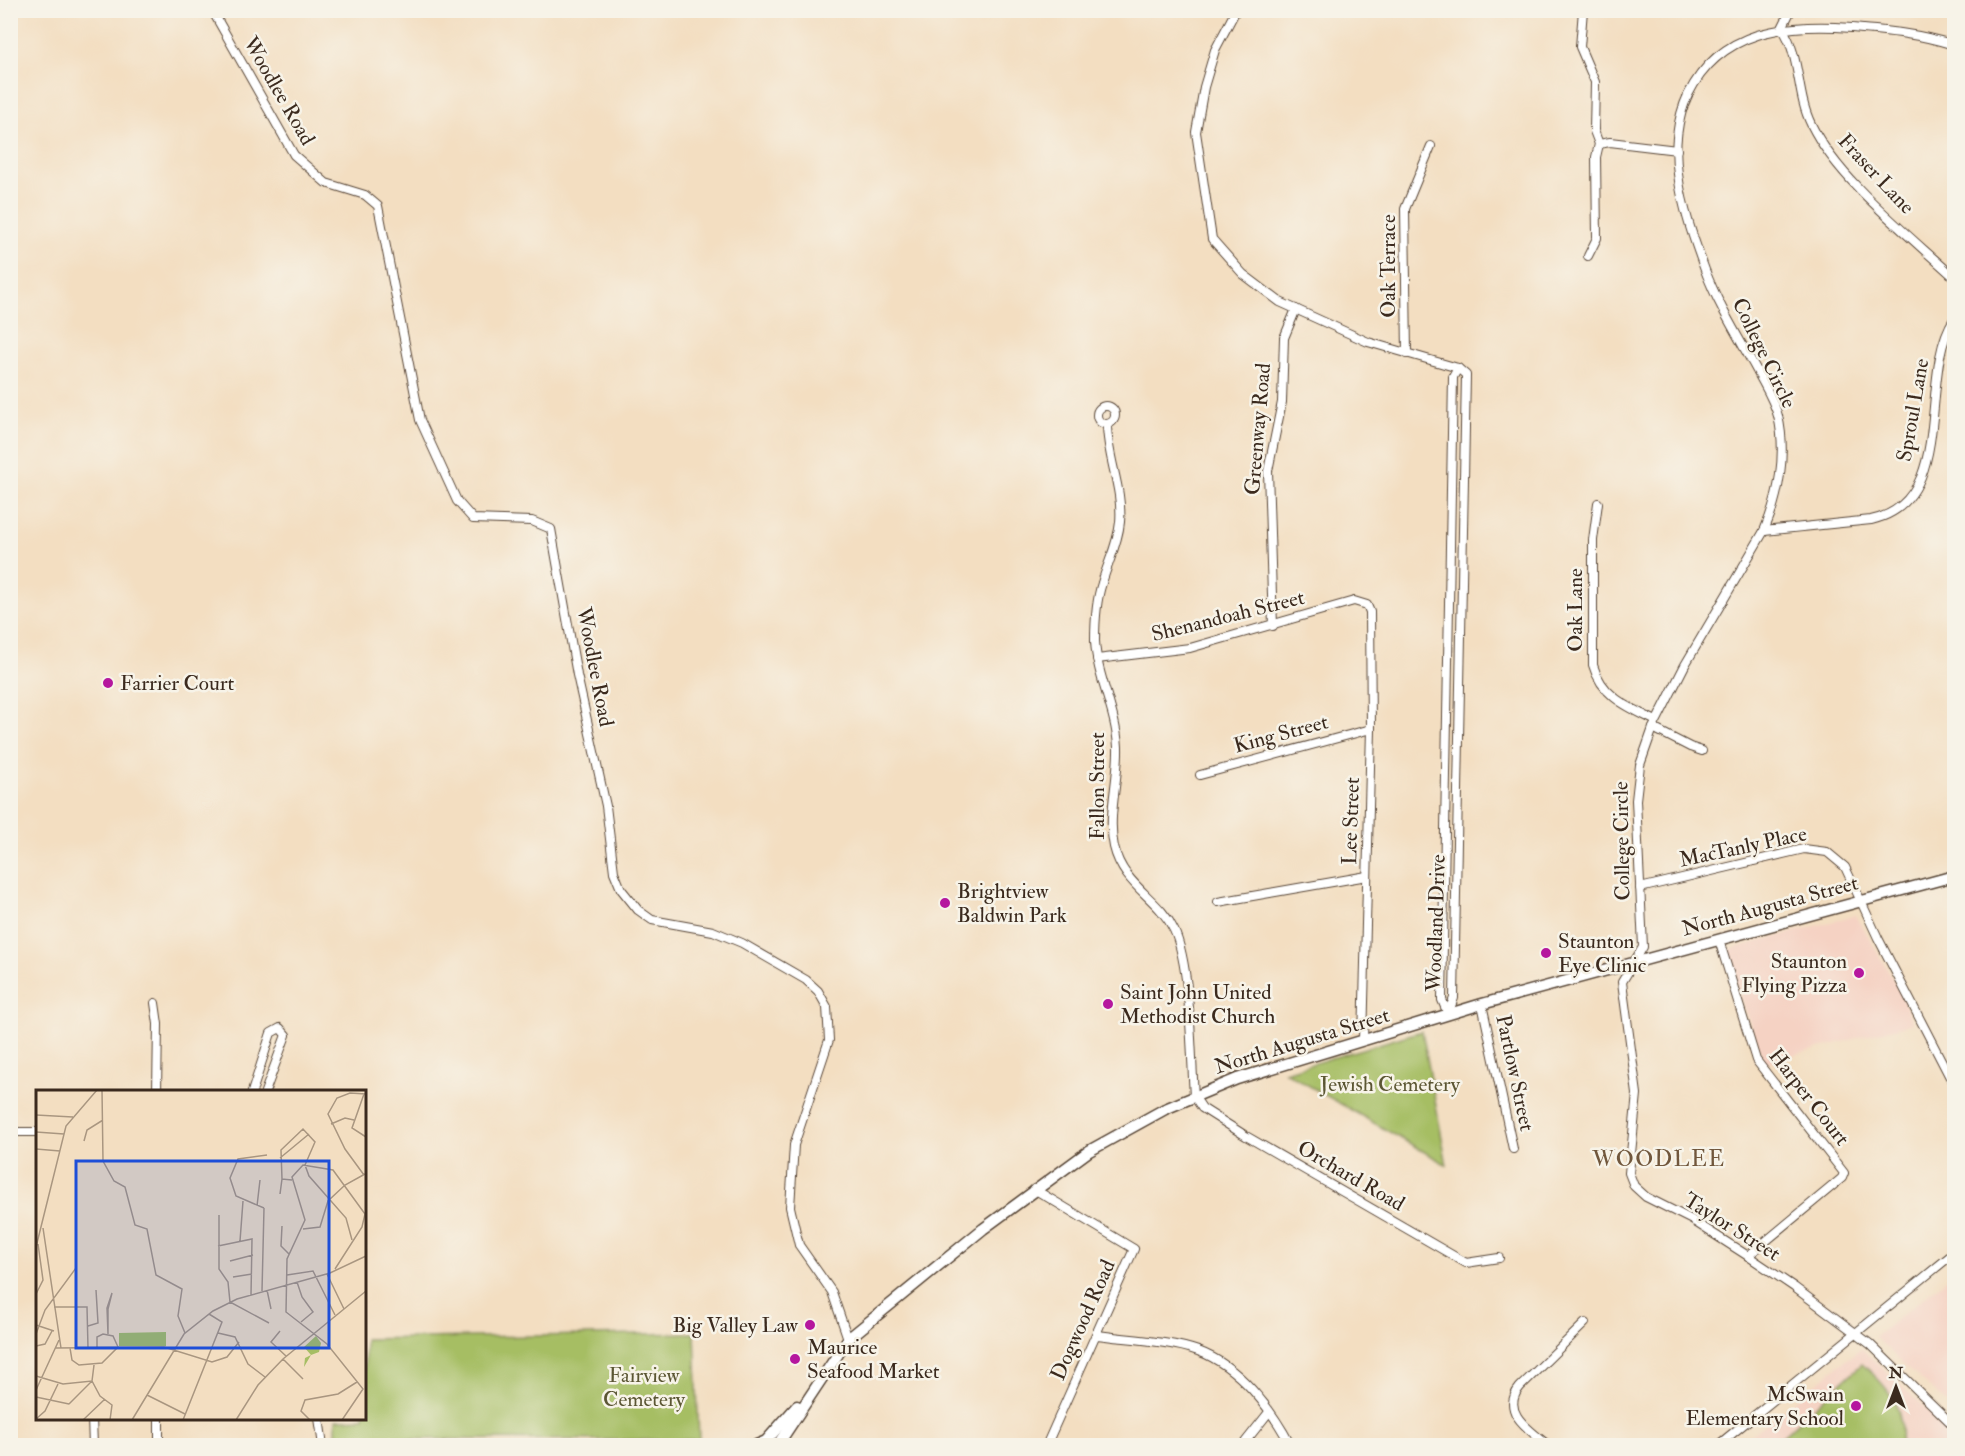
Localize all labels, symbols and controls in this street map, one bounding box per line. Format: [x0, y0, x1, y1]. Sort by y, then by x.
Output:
street label: Woodlee Road [237, 31, 321, 151]
street label: Fraser Lane [1832, 128, 1920, 220]
street label: Oak Terrace [1375, 214, 1402, 318]
street label: College Circle [1726, 293, 1802, 413]
street label: Sproul Lane [1891, 356, 1935, 464]
street label: Greenway Road [1239, 361, 1277, 496]
street label: Oak Lane [1562, 568, 1589, 652]
street label: Shenandoah Street [1149, 584, 1308, 648]
street label: Woodlee Road [570, 604, 620, 730]
place label: Farrier Court [120, 670, 235, 697]
marker: Farrier Court [101, 676, 115, 690]
street label: King Street [1231, 708, 1331, 760]
street label: Fallon Street [1084, 732, 1111, 840]
street label: Lee Street [1336, 776, 1366, 865]
street label: College Circle [1607, 781, 1637, 901]
street label: MacTanly Place [1677, 820, 1809, 874]
street label: Woodland Drive [1420, 854, 1452, 993]
street label: North Augusta Street [1679, 869, 1861, 943]
place label: Brightview Baldwin Park [957, 878, 1067, 929]
marker: Brightview Baldwin Park [938, 896, 952, 910]
place label: Staunton Eye Clinic [1558, 928, 1647, 979]
marker: Staunton Eye Clinic [1539, 946, 1553, 960]
place label: Staunton Flying Pizza [1741, 948, 1847, 999]
marker: Staunton Flying Pizza [1852, 966, 1866, 980]
place label: Saint John United Methodist Church [1120, 979, 1275, 1030]
marker: Saint John United Methodist Church [1101, 997, 1115, 1011]
street label: North Augusta Street [1211, 1001, 1393, 1080]
street label: Partlow Street [1489, 1012, 1541, 1134]
street label: Harper Court [1763, 1043, 1856, 1151]
park label: Jewish Cemetery [1319, 1071, 1461, 1098]
inset map [36, 1090, 366, 1420]
street label: Orchard Road [1293, 1134, 1410, 1218]
district label: WOODLEE [1591, 1145, 1726, 1173]
street label: Taylor Street [1679, 1187, 1786, 1267]
street label: Dogwood Road [1044, 1255, 1122, 1385]
place label: Big Valley Law [673, 1312, 799, 1339]
marker: Big Valley Law [803, 1318, 817, 1332]
place label: Maurice Seafood Market [807, 1334, 940, 1385]
marker: Maurice Seafood Market [788, 1352, 802, 1366]
north arrow [1866, 1357, 1926, 1417]
park label: Fairview Cemetery [603, 1362, 686, 1413]
text: N [1888, 1363, 1904, 1383]
place label: McSwain Elementary School [1686, 1381, 1845, 1432]
marker: McSwain Elementary School [1849, 1399, 1863, 1413]

